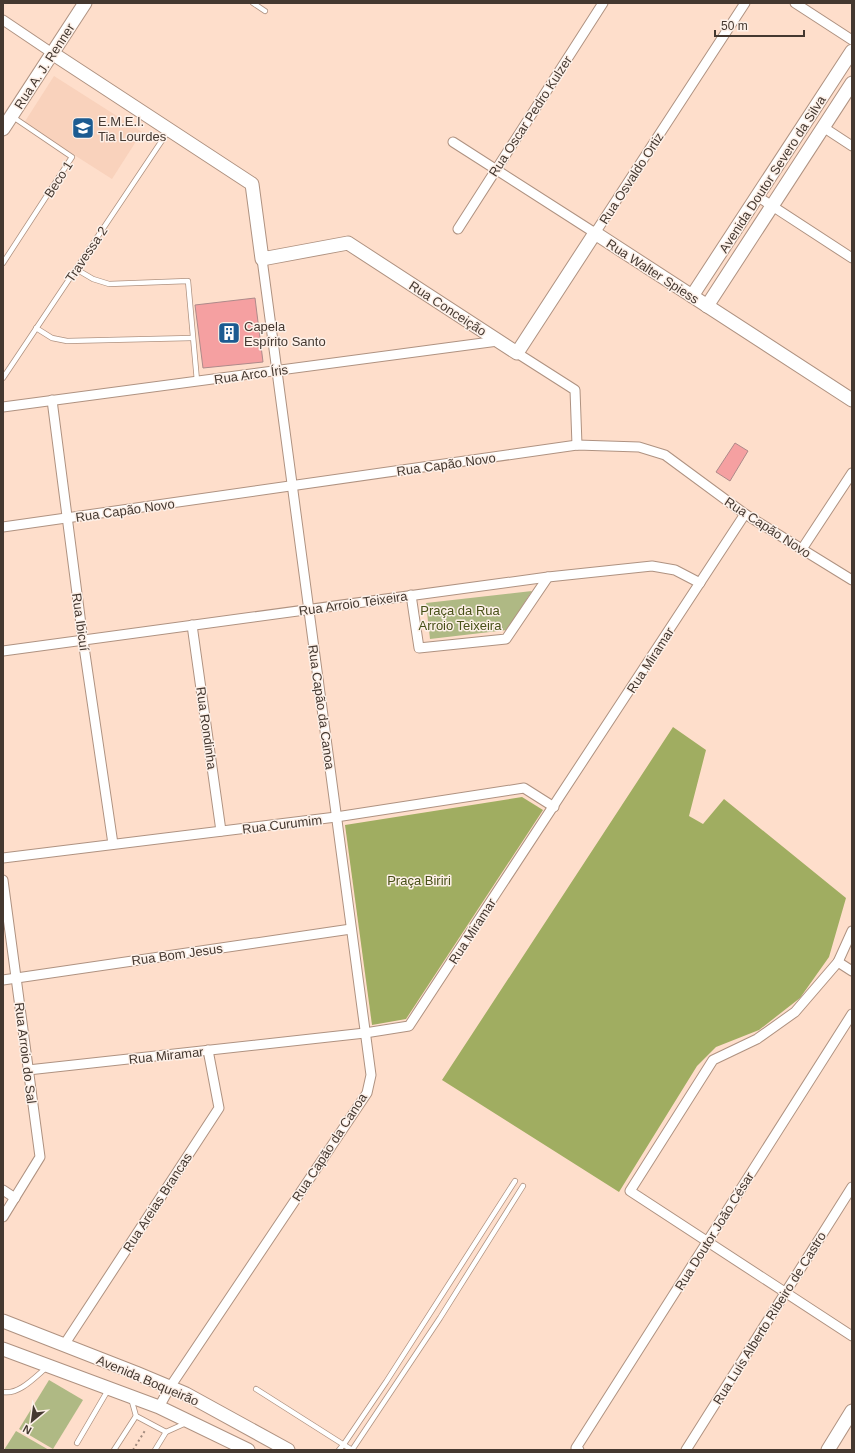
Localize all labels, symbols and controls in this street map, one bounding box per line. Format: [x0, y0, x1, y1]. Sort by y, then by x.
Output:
scale bar [715, 12, 804, 38]
text: 50 m [721, 19, 748, 33]
street label: Rua A. J. Renner [11, 20, 78, 112]
street label: Rua Oscar Pedro Kulzer [486, 53, 575, 179]
street label: Avenida Doutor Severo da Silva [716, 92, 829, 256]
place label: E.M.E.I. Tia Lourdes [98, 114, 167, 144]
school or university icon: E.M.E.I. Tia Lourdes [70, 115, 96, 141]
street label: Rua Osvaldo Ortiz [596, 130, 667, 227]
street label: Beco 1 [41, 158, 76, 200]
street label: Travessa 2 [62, 224, 110, 285]
street label: Rua Walter Spiess [604, 236, 702, 307]
street label: Rua Conceição [406, 278, 489, 339]
place label: Capela Espírito Santo [244, 319, 326, 349]
building icon: Capela Espírito Santo [216, 320, 242, 346]
street label: Rua Arco Íris [213, 362, 289, 387]
street label: Rua Capão Novo [396, 450, 496, 479]
street label: Rua Capão Novo [722, 494, 814, 561]
street label: Rua Capão Novo [75, 496, 175, 525]
street label: Rua Arroio Teixeira [298, 588, 409, 619]
street label: Rua Ibicuí [69, 592, 92, 652]
park label: Praça da Rua Arroio Teixeira [419, 603, 502, 633]
street label: Rua Miramar [624, 624, 678, 696]
street label: Rua Capão da Canoa [305, 644, 338, 771]
street label: Rua Rondinha [193, 686, 220, 771]
street label: Rua Curumim [241, 812, 323, 837]
park label: Praça Biriri [387, 873, 451, 888]
street label: Rua Miramar [446, 895, 500, 967]
street label: Rua Bom Jesus [131, 941, 224, 968]
street label: Rua Arroio do Sal [12, 1002, 39, 1105]
street label: Rua Miramar [128, 1044, 205, 1067]
street label: Rua Capão da Canoa [289, 1090, 370, 1204]
street label: Rua Areias Brancas [120, 1150, 195, 1255]
street label: Rua Doutor João César [672, 1169, 757, 1293]
street label: Rua Luís Alberto Ribeiro de Castro [710, 1229, 829, 1407]
street label: Avenida Boqueirão [94, 1352, 201, 1409]
north arrow [12, 1401, 52, 1441]
text: N [21, 1423, 34, 1437]

